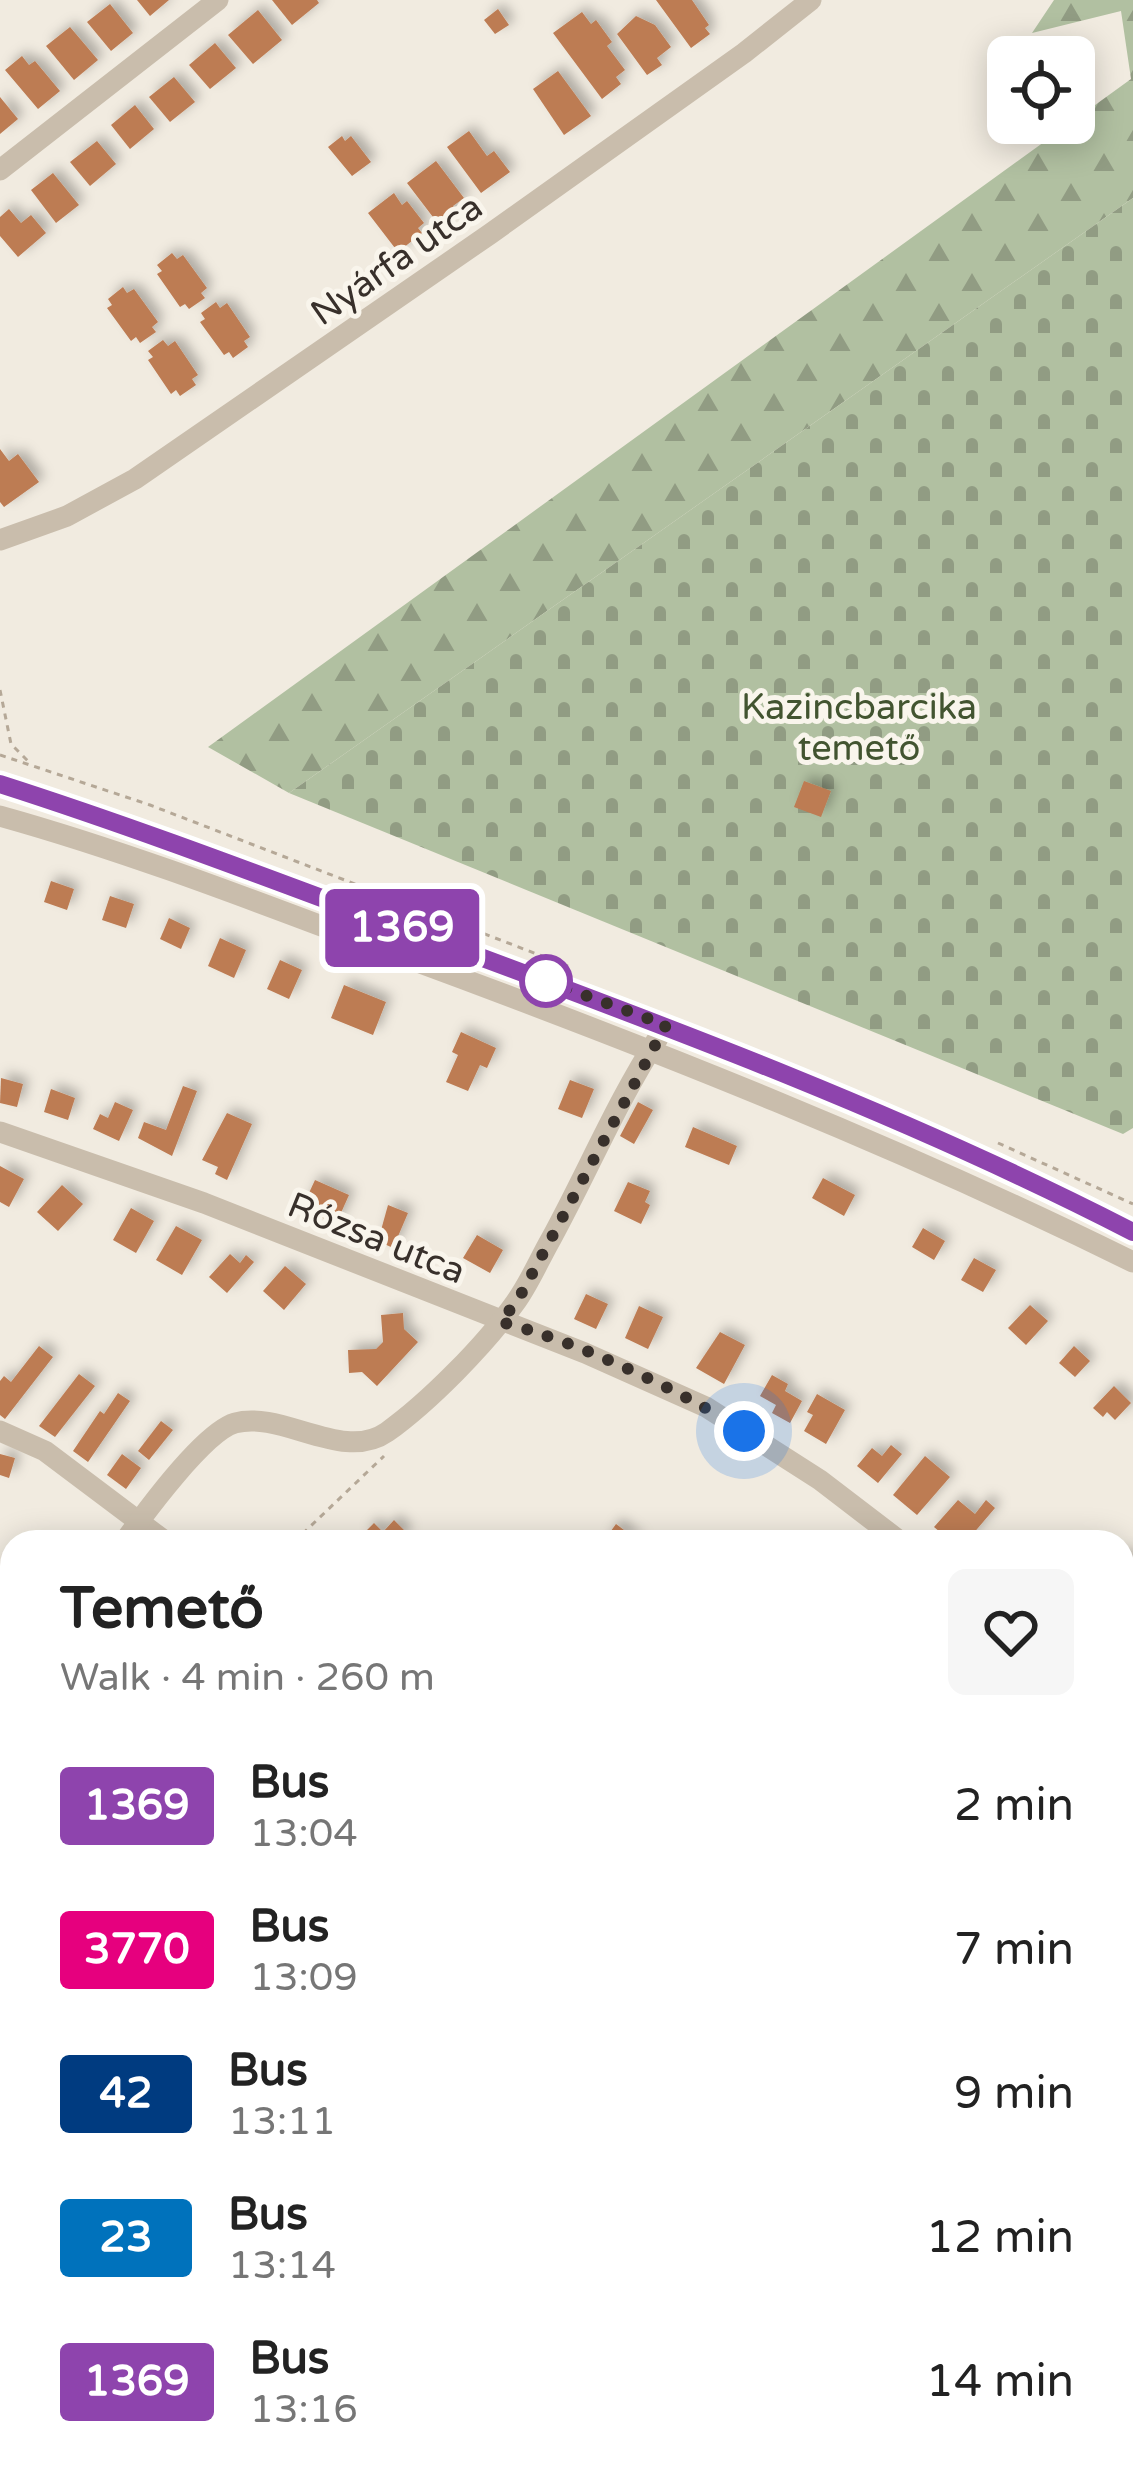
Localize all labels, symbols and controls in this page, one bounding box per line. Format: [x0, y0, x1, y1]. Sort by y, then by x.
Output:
map controls [987, 36, 1095, 144]
button: locate [987, 36, 1095, 144]
street label: Nyárfa utca [303, 185, 491, 335]
park label: Kazincbarcika temető [741, 686, 977, 770]
line badge: 1369 [318, 889, 486, 967]
text: 1369 [349, 902, 455, 953]
unlabelled marker [521, 956, 571, 1006]
street label: Rózsa utca [282, 1183, 471, 1293]
your location [714, 1401, 774, 1461]
button: heart [948, 1569, 1074, 1695]
text: Temető [60, 1575, 264, 1643]
text: Walk · 4 min · 260 m [60, 1654, 435, 1701]
text: Bus [250, 1756, 329, 1810]
text: 2 min [954, 1779, 1074, 1833]
text: 1369 [84, 1780, 190, 1831]
text: 13:04 [250, 1810, 358, 1857]
text: Bus [250, 1900, 329, 1954]
text: 7 min [954, 1923, 1074, 1977]
text: 3770 [84, 1924, 190, 1975]
text: 13:09 [250, 1954, 358, 2001]
text: Bus [228, 2044, 308, 2098]
text: 9 min [954, 2067, 1074, 2121]
text: 42 [100, 2068, 152, 2119]
text: 13:11 [228, 2098, 336, 2145]
text: Bus [228, 2188, 308, 2242]
text: 12 min [926, 2211, 1074, 2265]
text: 23 [100, 2212, 152, 2263]
text: 13:14 [228, 2242, 336, 2289]
text: Bus [250, 2332, 329, 2386]
text: 14 min [926, 2355, 1074, 2409]
text: 1369 [84, 2356, 190, 2407]
text: 13:16 [250, 2386, 358, 2433]

